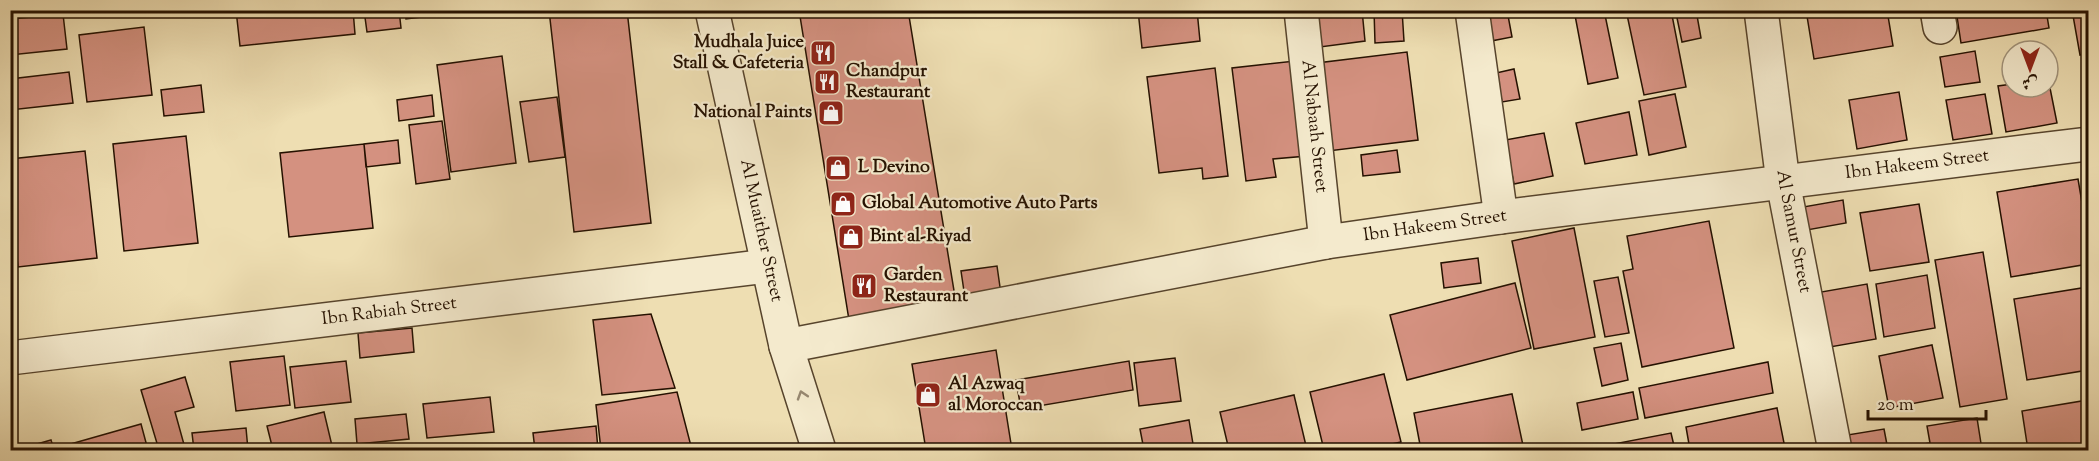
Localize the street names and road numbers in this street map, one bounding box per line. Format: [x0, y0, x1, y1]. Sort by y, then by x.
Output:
street label: Al Nabaah Street [1293, 59, 1334, 194]
street label: Ibn Hakeem Street [1844, 143, 1990, 187]
street label: Al Muaither Street [732, 157, 789, 305]
street label: Al Samur Street [1769, 169, 1817, 295]
street label: Ibn Hakeem Street [1362, 203, 1508, 250]
street label: Ibn Rabiah Street [320, 291, 458, 333]

